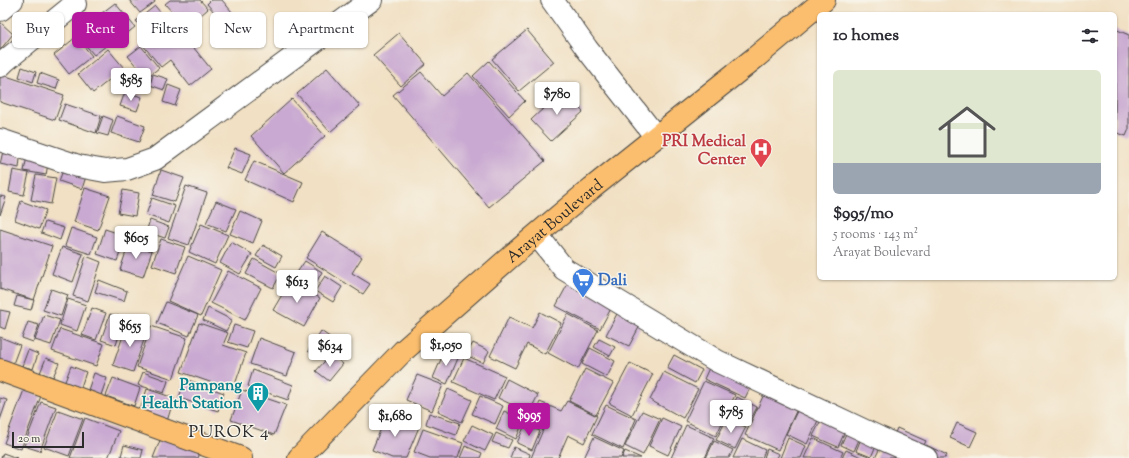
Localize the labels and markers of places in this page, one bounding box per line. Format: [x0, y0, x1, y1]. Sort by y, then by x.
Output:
pin: $585 [107, 68, 155, 102]
pin: $780 [533, 82, 581, 116]
place label: PRI Medical Center [662, 131, 747, 172]
hospital icon: PRI Medical Center [748, 136, 774, 169]
pin: $605 [112, 226, 160, 260]
supermarket icon: Dali [570, 266, 596, 299]
pin: $613 [273, 270, 321, 304]
place label: Dali [598, 270, 628, 293]
pin: $655 [106, 314, 154, 348]
pin: $1,050 [413, 333, 479, 367]
pin: $634 [306, 334, 354, 368]
place label: Pampang Health Station [142, 375, 243, 416]
building icon: Pampang Health Station [245, 380, 271, 413]
pin: $785 [707, 400, 755, 434]
pin: $995 [505, 403, 553, 437]
pin: $1,680 [362, 404, 428, 438]

